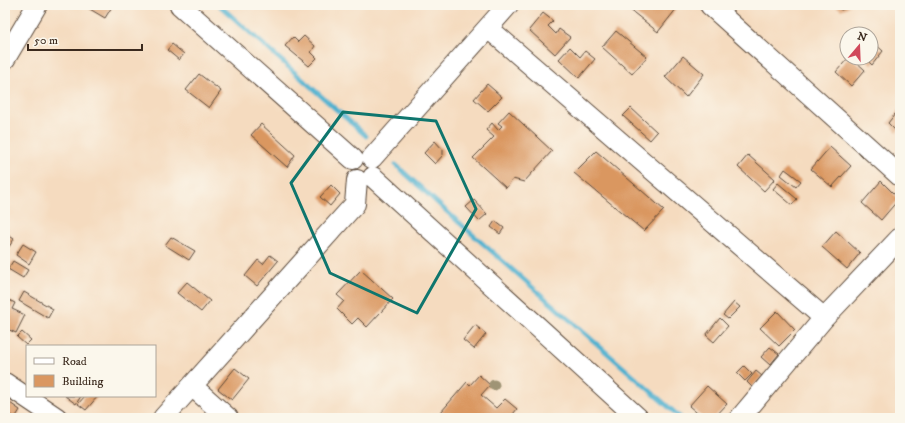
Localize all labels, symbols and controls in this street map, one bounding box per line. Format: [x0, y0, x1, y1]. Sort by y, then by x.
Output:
scale bar [28, 26, 142, 52]
north arrow [839, 26, 879, 66]
text: N [855, 29, 868, 46]
text: 50 m [34, 33, 58, 48]
legend [26, 345, 156, 397]
text: Road [62, 354, 87, 369]
text: Building [62, 374, 103, 389]

